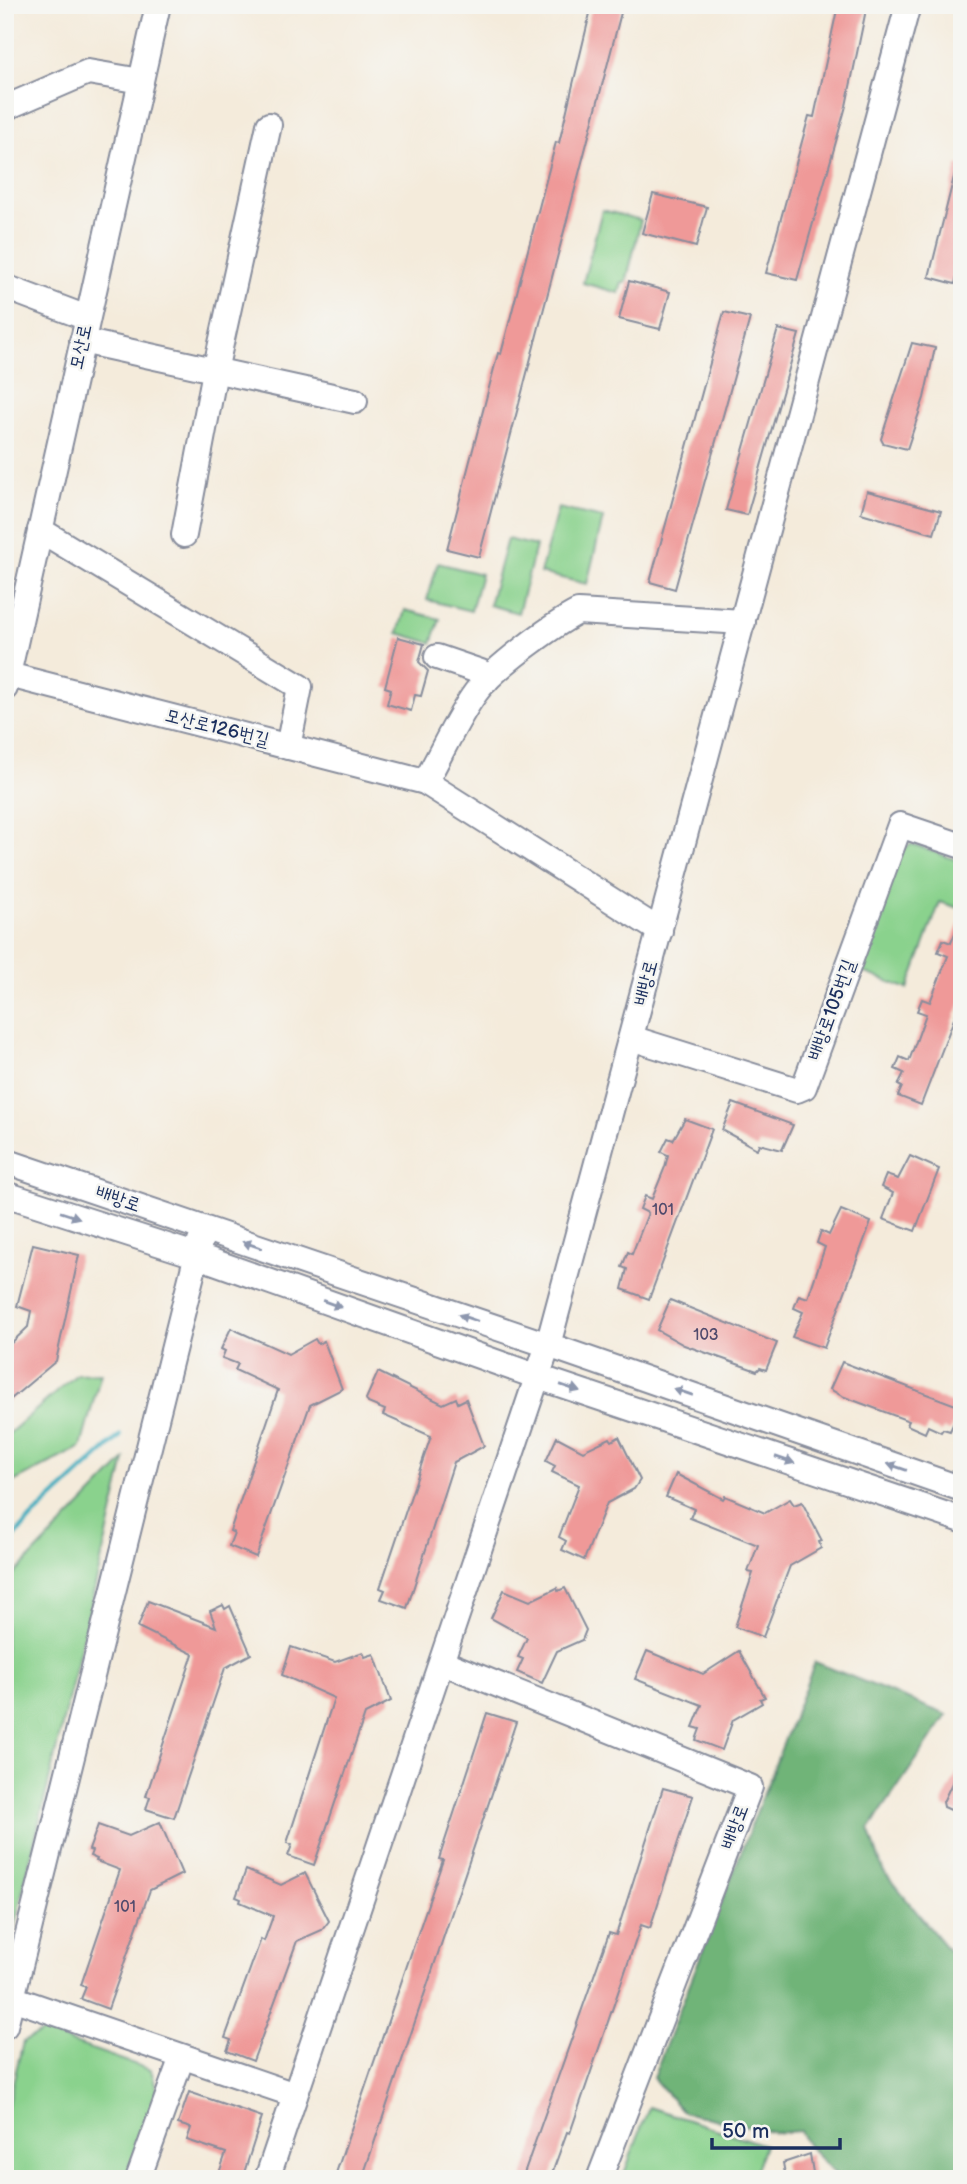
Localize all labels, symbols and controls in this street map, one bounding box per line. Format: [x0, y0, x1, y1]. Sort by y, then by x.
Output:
street label: 모산로 [65, 322, 97, 372]
street label: 모산로126번길 [162, 704, 272, 752]
street label: 배방로105번길 [803, 956, 861, 1064]
street label: 배방로 [629, 958, 663, 1008]
street label: 배방로 [93, 1181, 143, 1217]
house number: 101 [652, 1201, 674, 1220]
one-way arrow [60, 1210, 81, 1221]
one-way arrow [241, 1239, 262, 1250]
one-way arrow [321, 1299, 342, 1310]
one-way arrow [457, 1312, 478, 1323]
house number: 103 [693, 1326, 719, 1345]
one-way arrow [559, 1383, 580, 1394]
one-way arrow [672, 1386, 693, 1397]
one-way arrow [775, 1455, 796, 1466]
one-way arrow [887, 1461, 908, 1472]
street label: 배방로 [716, 1801, 754, 1853]
house number: 101 [114, 1898, 136, 1917]
scale bar [712, 2107, 839, 2151]
text: 50 m [722, 2119, 769, 2144]

